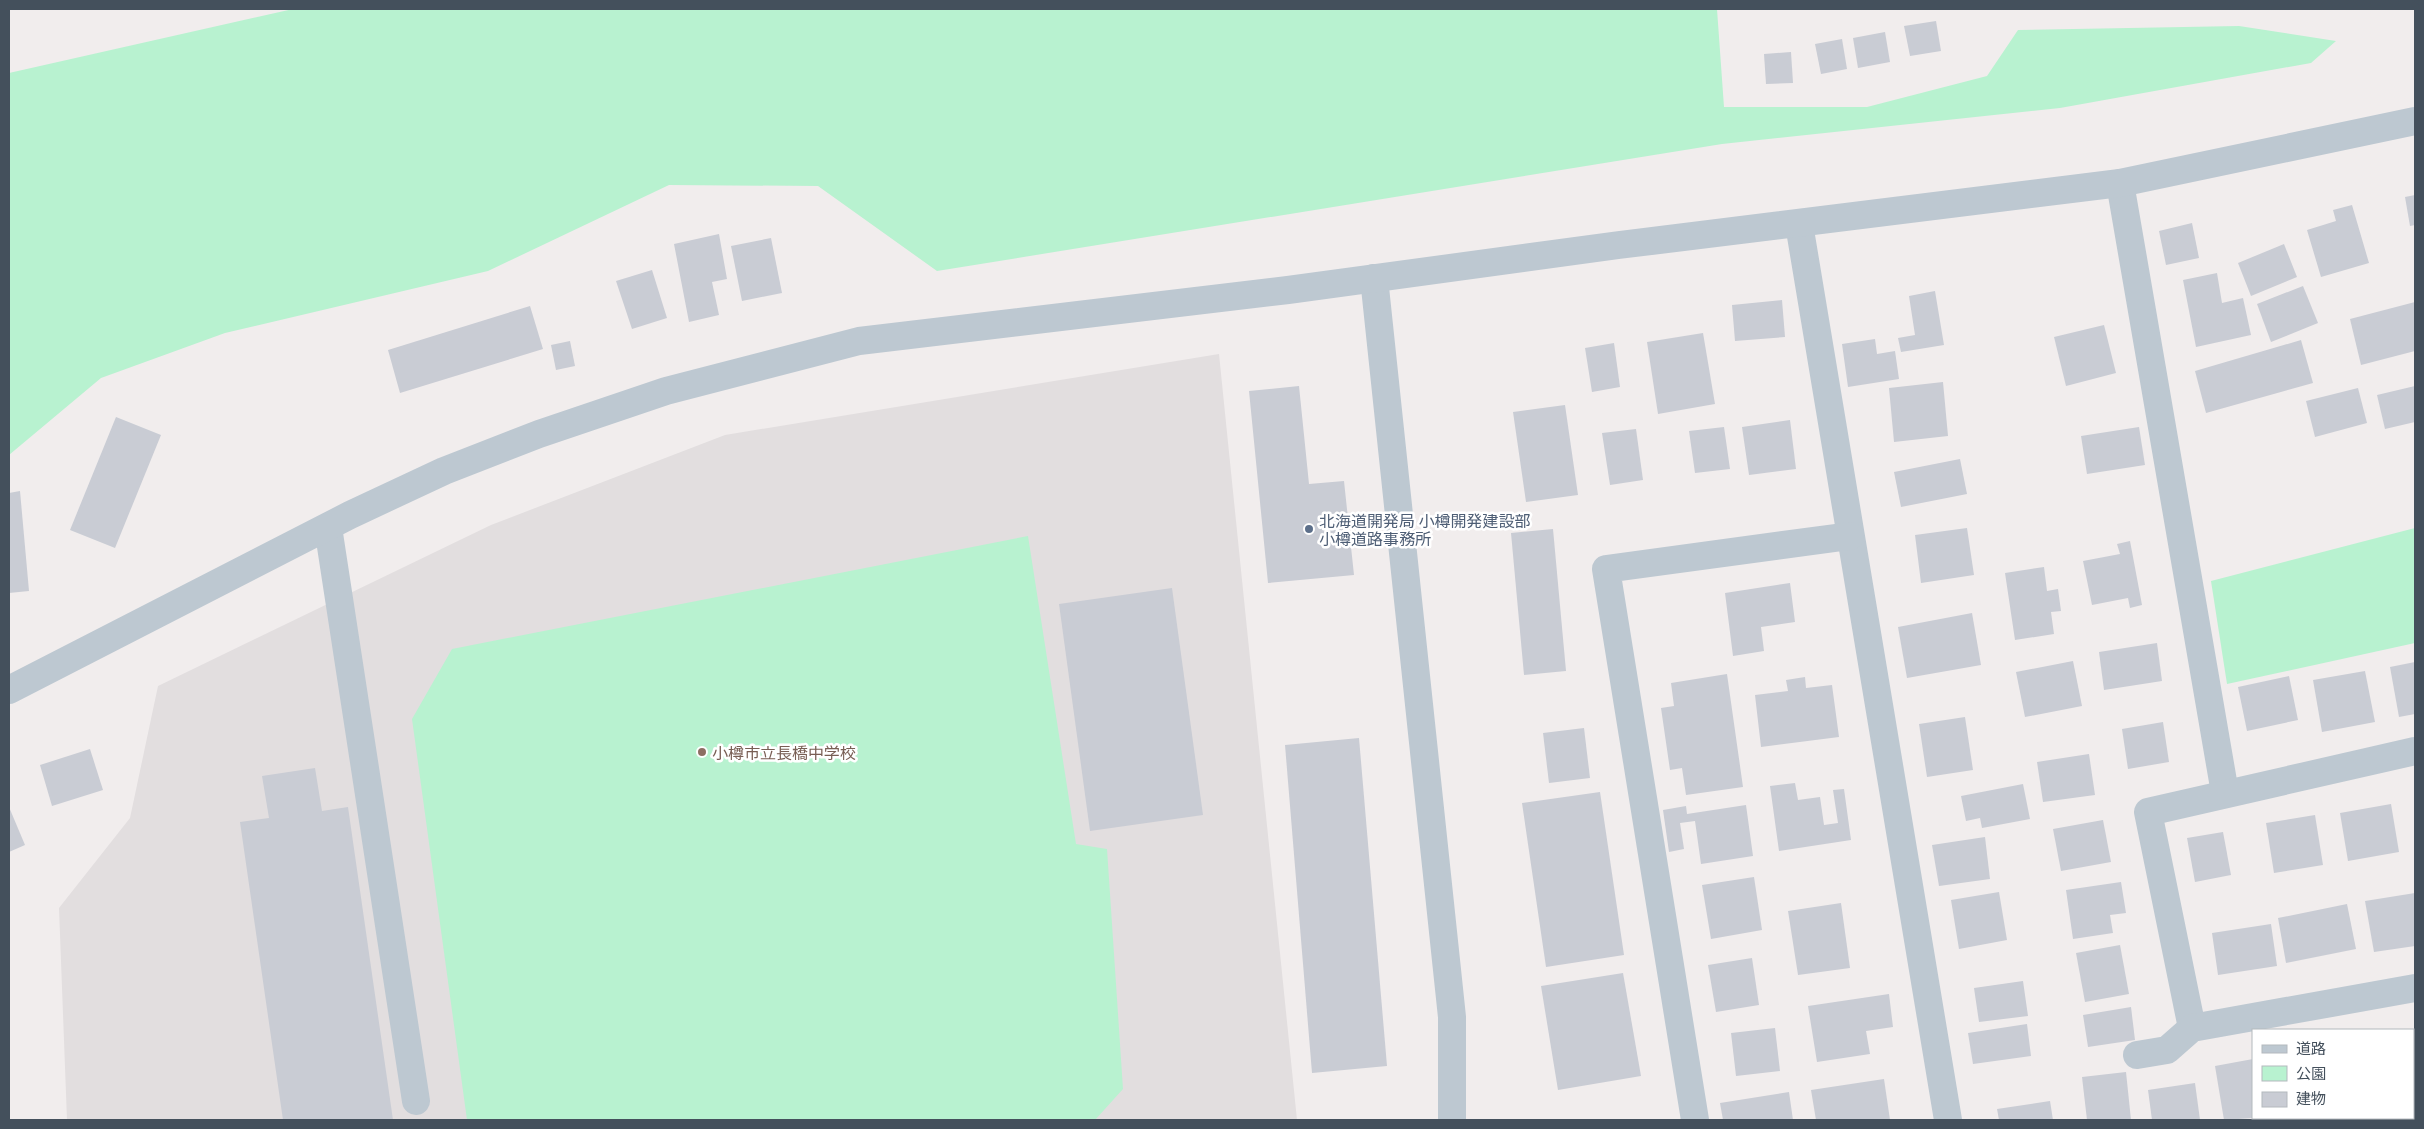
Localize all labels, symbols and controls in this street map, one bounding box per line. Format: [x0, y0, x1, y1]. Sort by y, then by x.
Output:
place label: 北海道開発局 小樽開発建設部 小樽道路事務所 [1319, 511, 1531, 548]
marker: 北海道開発局 小樽開発建設部 小樽道路事務所 [1303, 523, 1315, 535]
place label: 小樽市立長橋中学校 [712, 743, 856, 762]
marker: 小樽市立長橋中学校 [696, 746, 708, 758]
legend [2252, 1029, 2414, 1119]
text: 道路 [2296, 1039, 2326, 1057]
text: 公園 [2296, 1064, 2326, 1082]
text: 建物 [2296, 1089, 2326, 1107]

